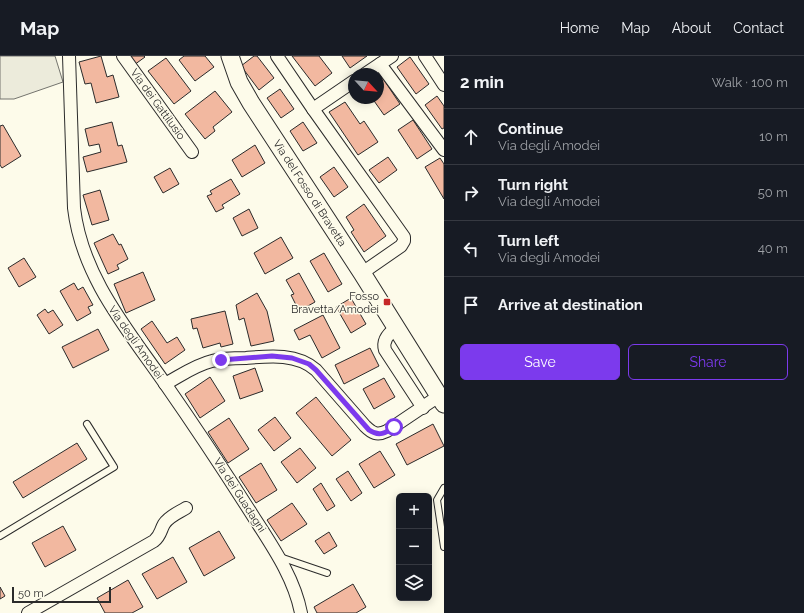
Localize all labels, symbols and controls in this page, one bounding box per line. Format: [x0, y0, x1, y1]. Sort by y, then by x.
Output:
text: Map [20, 17, 59, 39]
text: Home [560, 20, 599, 36]
text: Map [621, 20, 650, 36]
text: About [672, 20, 711, 36]
text: Contact [733, 20, 784, 36]
street label: Via dei Gattilusio [127, 66, 188, 143]
north arrow [348, 68, 384, 104]
text: 2 min [460, 72, 504, 92]
text: Walk · 100 m [712, 75, 788, 90]
text: Continue [498, 120, 563, 138]
icon: ahead [460, 126, 482, 148]
text: 10 m [759, 129, 788, 144]
street label: Via del Fosso di Bravetta [270, 138, 349, 249]
text: Via degli Amodei [498, 138, 600, 153]
text: Turn right [498, 176, 568, 194]
icon: right [460, 182, 482, 204]
text: 50 m [758, 185, 788, 200]
text: Via degli Amodei [498, 194, 600, 209]
text: Turn left [498, 232, 559, 250]
icon: left [460, 238, 482, 260]
text: 40 m [758, 241, 788, 256]
text: Via degli Amodei [498, 250, 600, 265]
place label: Fosso Bravetta/Amodei [291, 290, 379, 316]
icon: arrive [460, 294, 482, 316]
text: Arrive at destination [498, 296, 643, 314]
marker: Fosso Bravetta/Amodei [382, 297, 392, 307]
street label: Via degli Amodei [105, 303, 166, 381]
button: Save [460, 344, 620, 380]
button: Share [628, 344, 788, 380]
route end [212, 351, 230, 369]
route start [385, 418, 403, 436]
street label: Via dei Guadagni [211, 456, 268, 535]
map controls [396, 493, 432, 601]
button: + [396, 493, 432, 529]
button: − [396, 529, 432, 565]
button: layers [396, 565, 432, 601]
scale bar [12, 585, 111, 604]
text: 50 m [18, 587, 44, 600]

